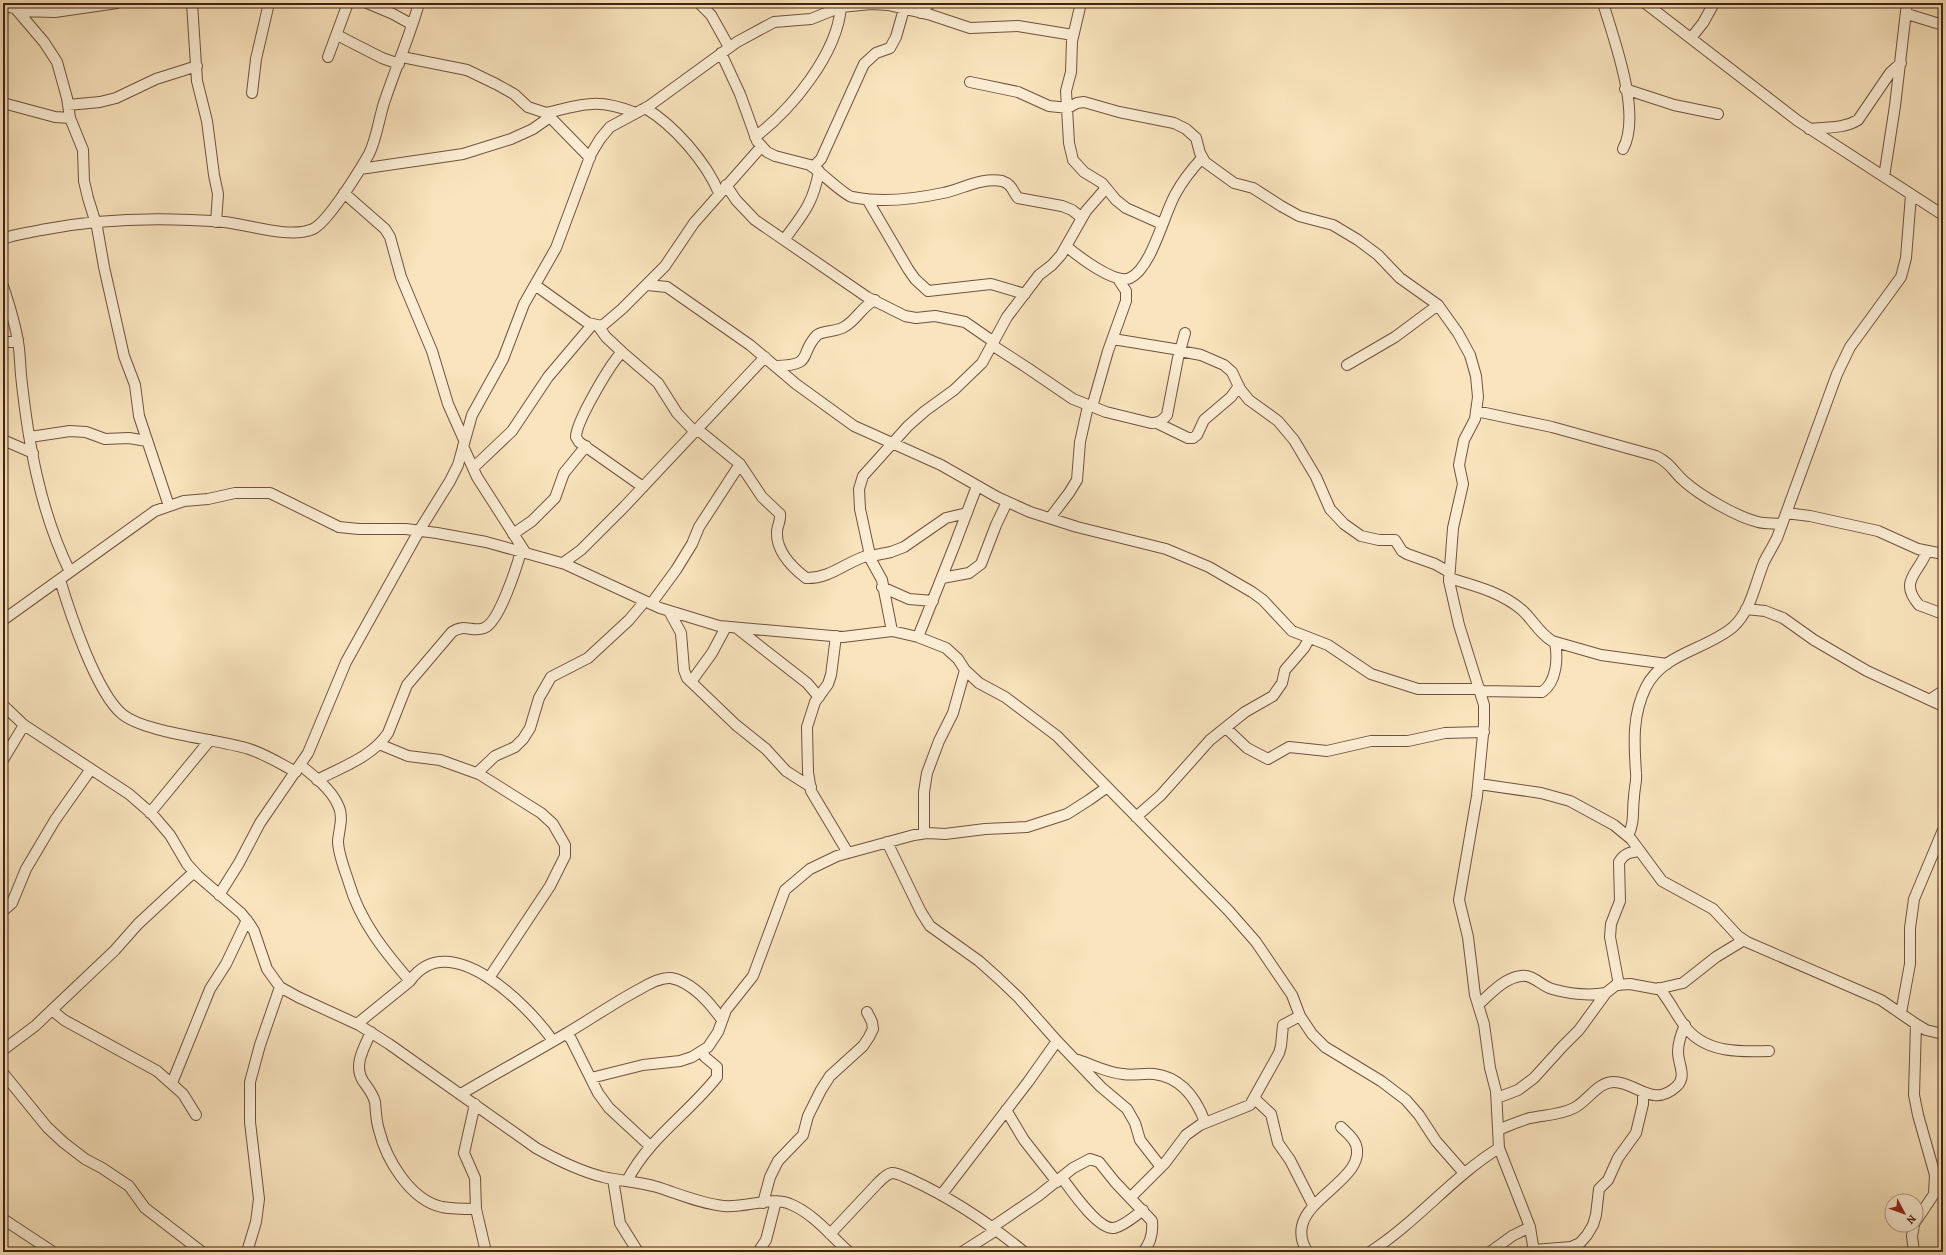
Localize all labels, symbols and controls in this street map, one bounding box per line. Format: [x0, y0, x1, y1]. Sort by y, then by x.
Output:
north arrow [1884, 1193, 1924, 1233]
text: N [1903, 1211, 1919, 1227]

